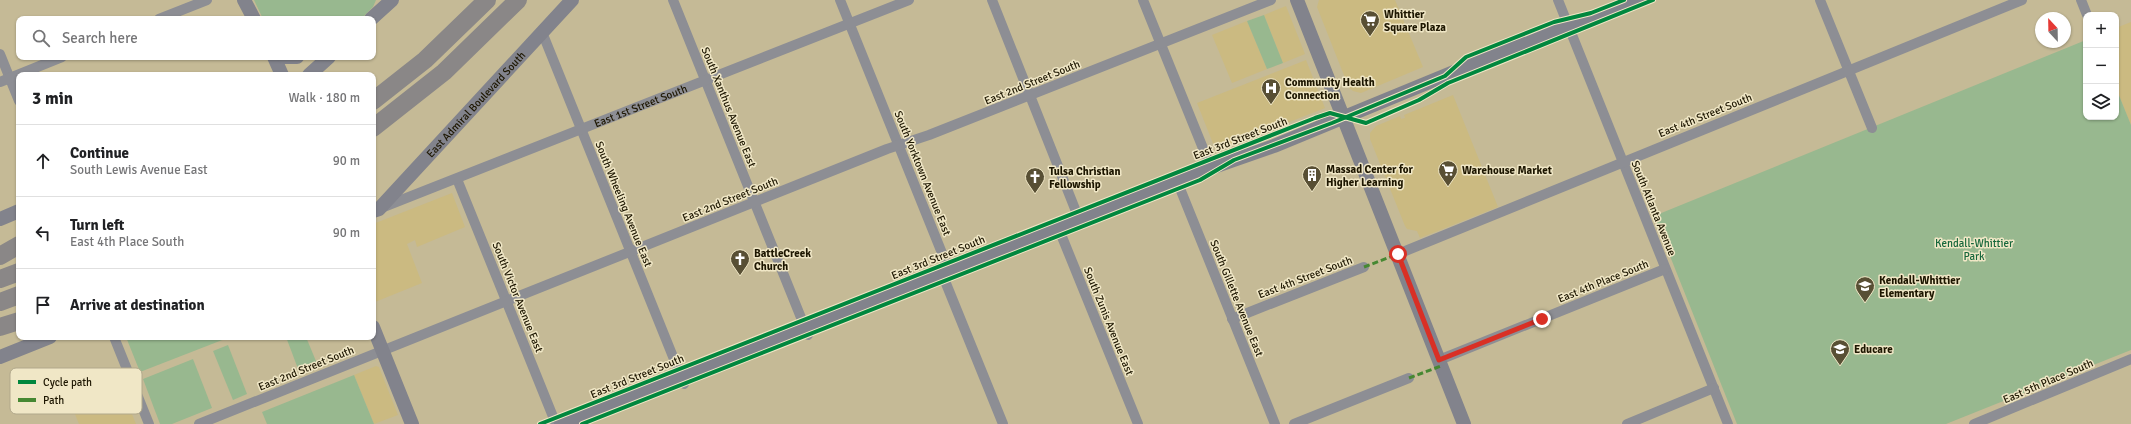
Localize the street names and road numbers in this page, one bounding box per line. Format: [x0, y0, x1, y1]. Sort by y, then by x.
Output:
street label: South Xanthus Avenue East [698, 45, 759, 169]
street label: East Admiral Boulevard South [424, 49, 528, 160]
street label: East 2nd Street South [983, 57, 1082, 108]
street label: East 1st Street South [592, 82, 689, 130]
street label: East 4th Street South [1656, 91, 1754, 140]
street label: South Yorktown Avenue East [892, 109, 954, 238]
street label: East 3rd Street South [1191, 115, 1289, 162]
street label: South Wheeling Avenue East [592, 140, 655, 269]
street label: South Atlanta Avenue [1628, 159, 1679, 258]
street label: East 2nd Street South [681, 174, 780, 225]
street label: East 3rd Street South [890, 233, 987, 282]
street label: South Gillette Avenue East [1207, 238, 1266, 359]
street label: South Victor Avenue East [489, 240, 546, 354]
street label: East 4th Street South [1256, 254, 1354, 301]
street label: East 4th Place South [1556, 257, 1650, 306]
street label: South Zunis Avenue East [1081, 265, 1136, 377]
street label: East 2nd Street South [257, 343, 356, 394]
street label: East 3rd Street South [589, 352, 686, 401]
street label: East 5th Place South [2001, 357, 2095, 406]

